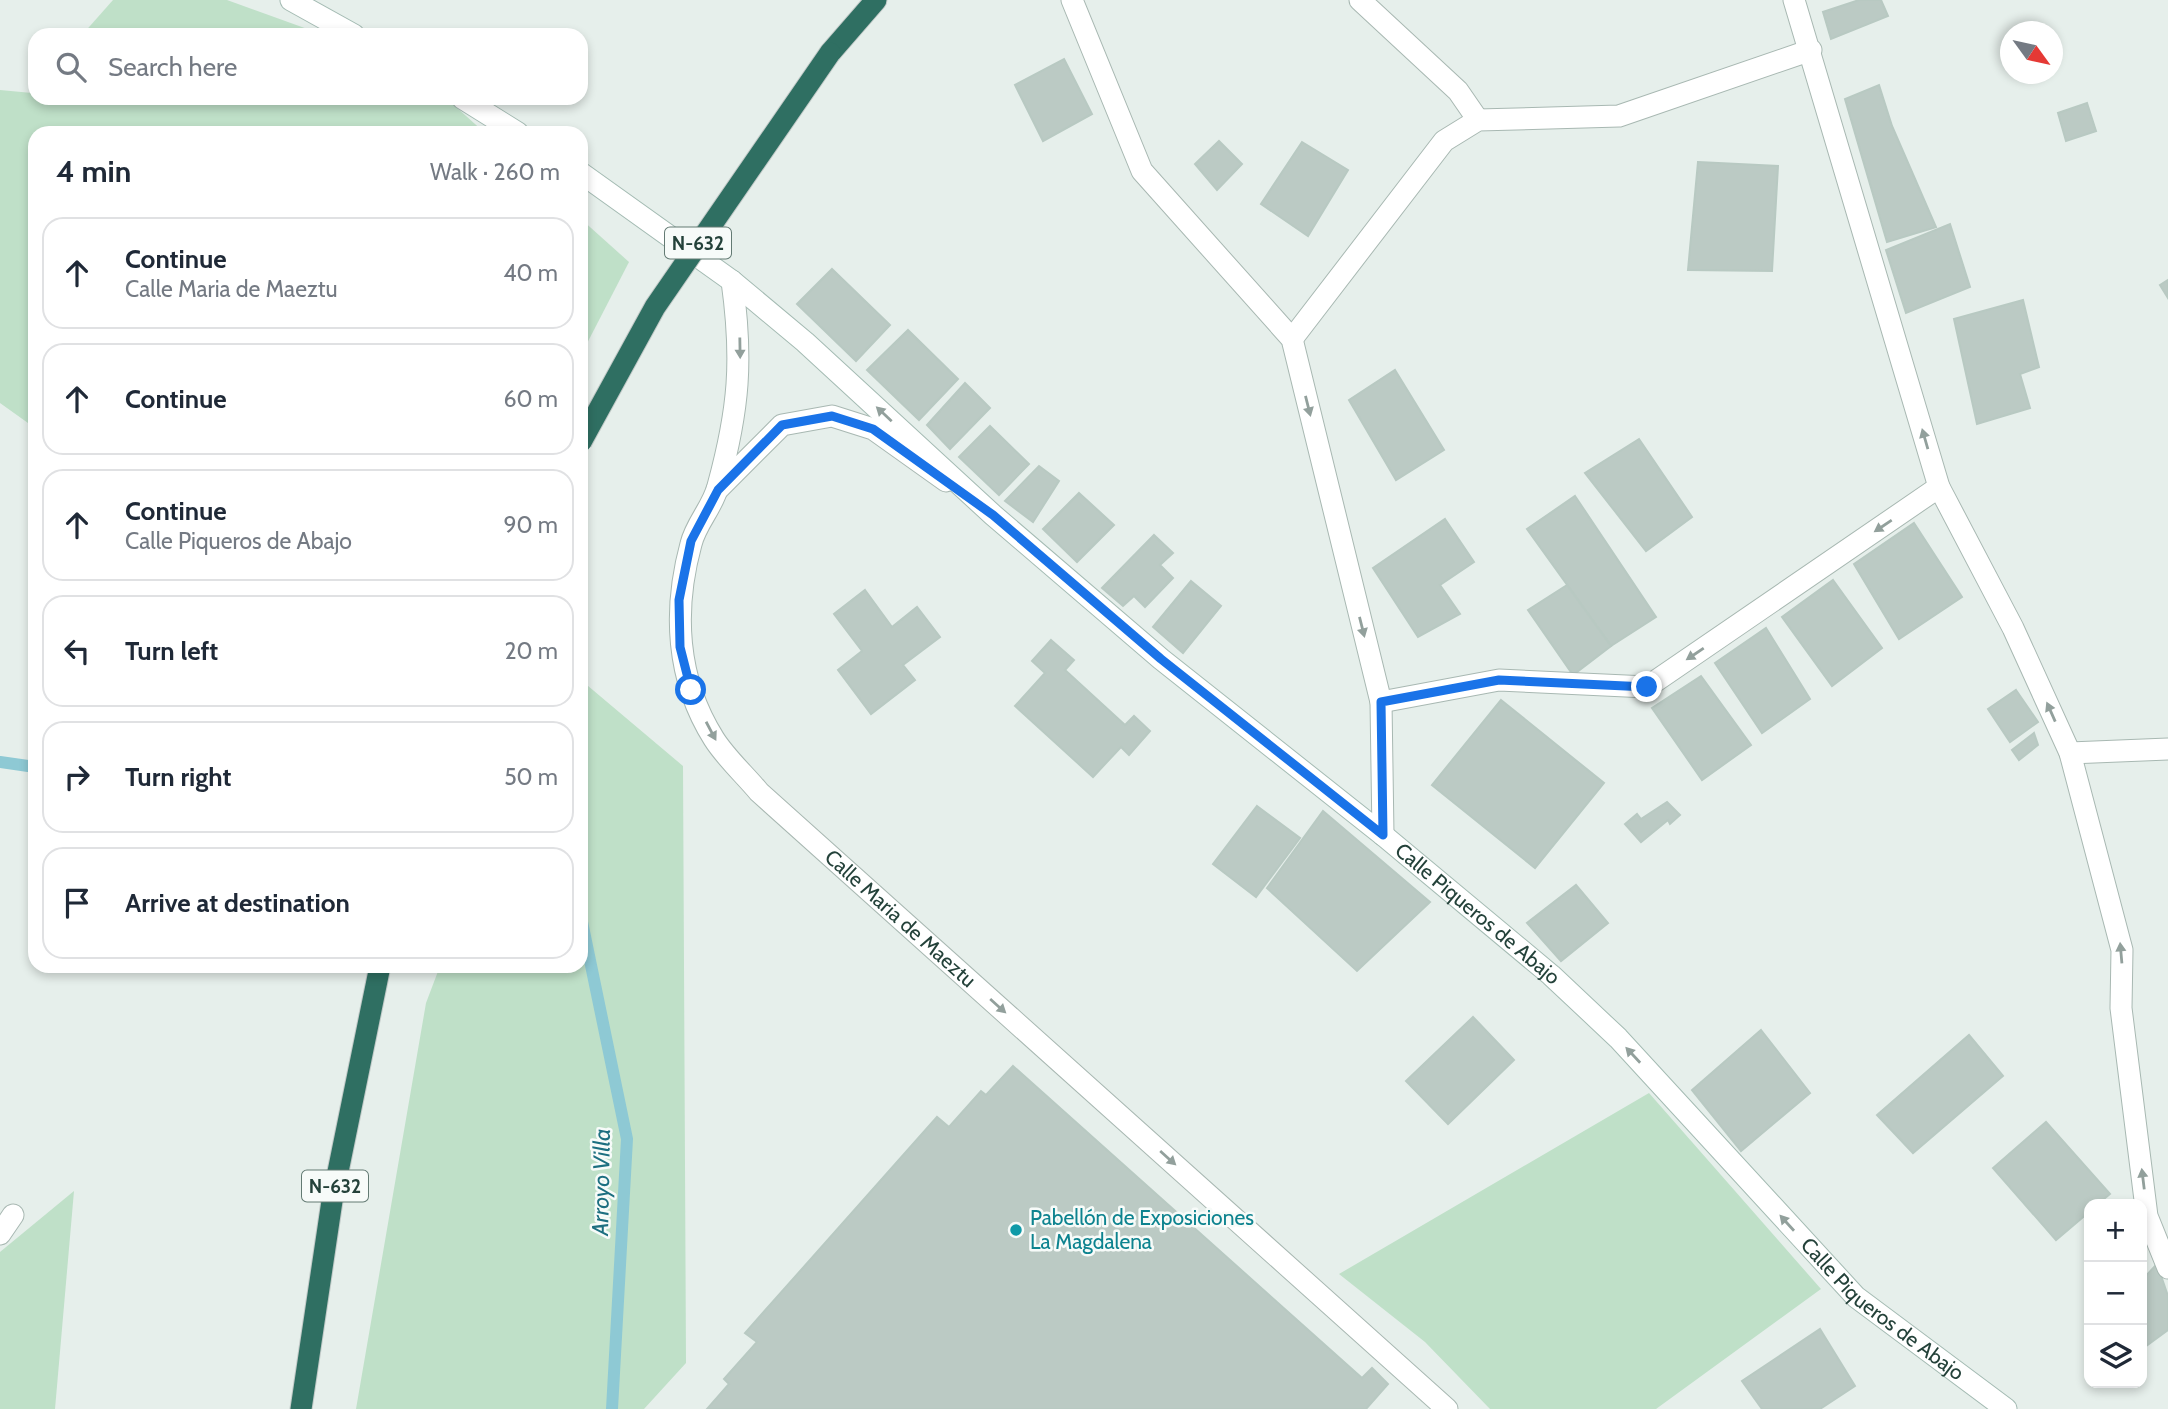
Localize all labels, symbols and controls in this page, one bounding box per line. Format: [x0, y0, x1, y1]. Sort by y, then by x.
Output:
north arrow [2000, 21, 2063, 84]
search box [28, 28, 588, 105]
icon: search [52, 48, 90, 86]
text: Search here [108, 51, 237, 83]
text: 4 min [56, 153, 131, 190]
text: Walk · 260 m [430, 158, 560, 186]
road number: N-632 [665, 228, 731, 258]
text: Continue [125, 243, 227, 275]
icon: ahead [58, 254, 96, 292]
text: 40 m [503, 259, 558, 287]
text: Calle Maria de Maeztu [125, 275, 338, 303]
one-way arrow [734, 338, 746, 360]
icon: ahead [58, 380, 96, 418]
text: Continue [125, 383, 227, 415]
text: 60 m [504, 385, 558, 413]
one-way arrow [1303, 395, 1314, 417]
one-way arrow [875, 406, 893, 422]
one-way arrow [1919, 428, 1930, 450]
text: Continue [125, 495, 227, 527]
icon: ahead [58, 506, 96, 544]
text: 90 m [504, 511, 558, 539]
one-way arrow [1874, 519, 1892, 533]
text: Calle Piqueros de Abajo [125, 527, 352, 555]
one-way arrow [1357, 616, 1368, 638]
icon: left [58, 632, 96, 670]
text: Turn left [125, 635, 218, 667]
text: 20 m [505, 637, 558, 665]
one-way arrow [1686, 647, 1704, 661]
route end [1631, 671, 1662, 702]
route start [675, 674, 706, 705]
one-way arrow [2045, 702, 2057, 722]
one-way arrow [705, 722, 717, 741]
icon: right [58, 758, 96, 796]
text: Turn right [125, 761, 231, 793]
text: 50 m [504, 763, 558, 791]
street label: Calle Piqueros de Abajo [1390, 837, 1566, 989]
street label: Calle Maria de Maeztu [820, 844, 981, 992]
icon: arrive [58, 884, 96, 922]
text: Arrive at destination [125, 887, 350, 919]
one-way arrow [2115, 942, 2126, 964]
one-way arrow [989, 998, 1006, 1014]
one-way arrow [1626, 1047, 1642, 1064]
water label: Arroyo Villa [586, 1128, 616, 1237]
one-way arrow [1159, 1150, 1176, 1166]
one-way arrow [2137, 1168, 2148, 1190]
road number: N-632 [302, 1170, 368, 1202]
map controls [2084, 1199, 2147, 1388]
button: + [2084, 1199, 2147, 1262]
place label: Pabellón de Exposiciones La Magdalena [1030, 1205, 1254, 1254]
one-way arrow [1780, 1214, 1795, 1231]
marker: Pabellón de Exposiciones La Magdalena [1008, 1222, 1024, 1238]
street label: Calle Piqueros de Abajo [1796, 1232, 1969, 1385]
button: − [2084, 1262, 2147, 1325]
button: layers [2084, 1325, 2147, 1388]

